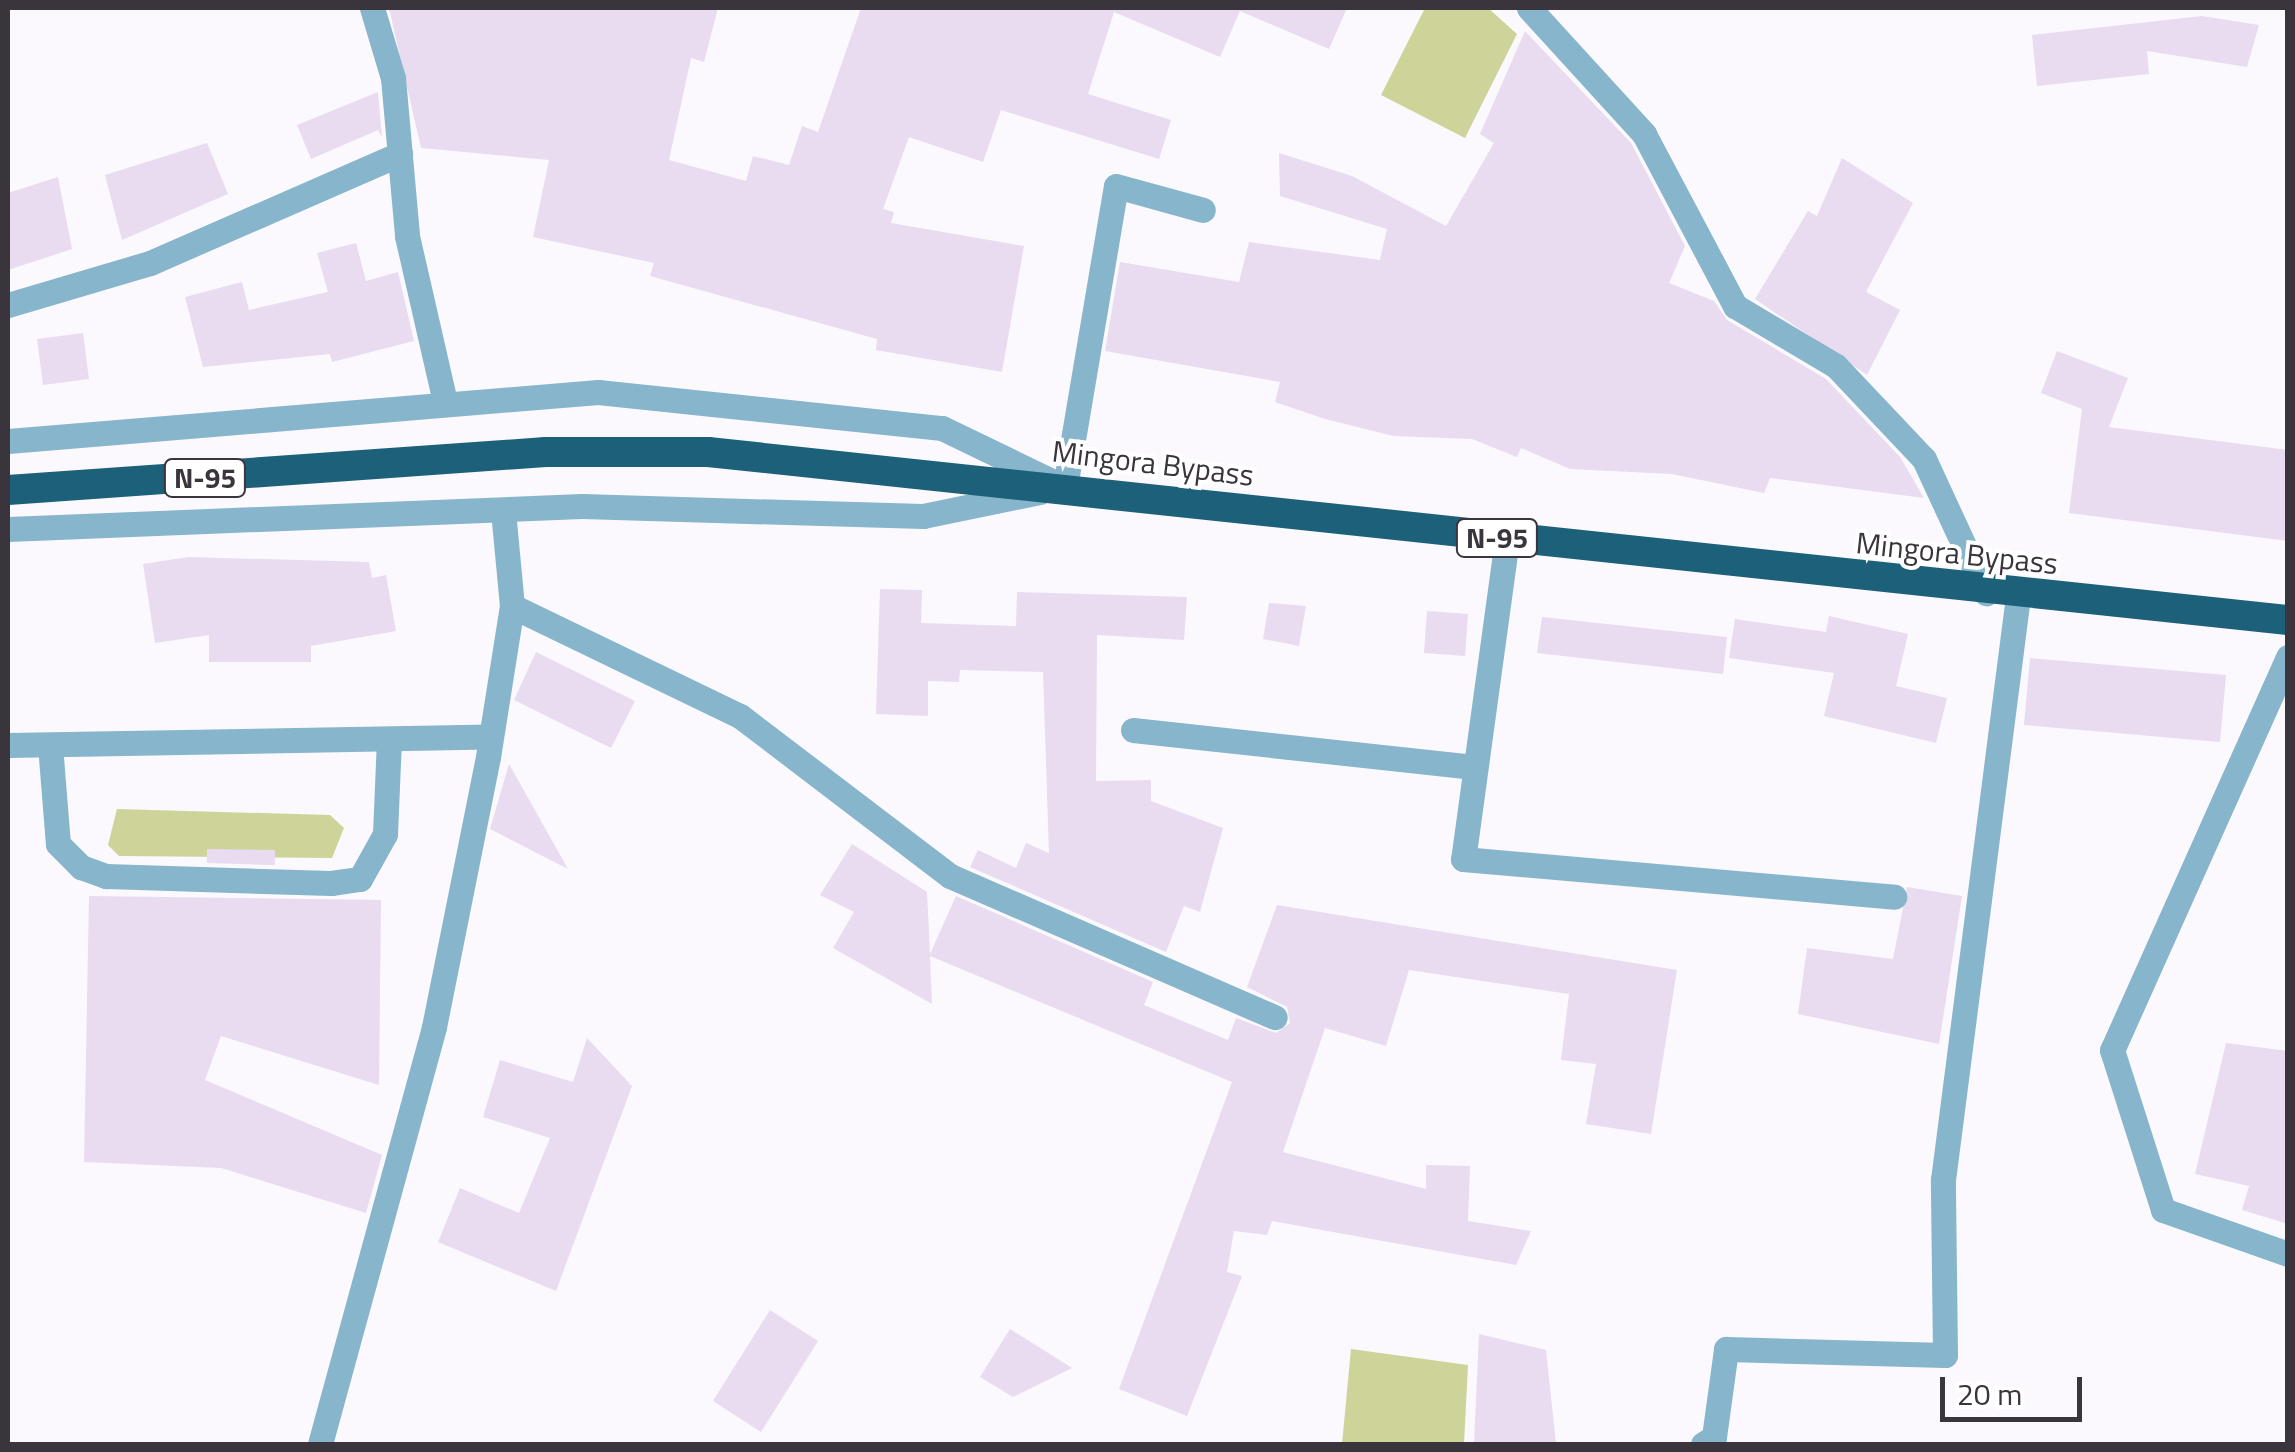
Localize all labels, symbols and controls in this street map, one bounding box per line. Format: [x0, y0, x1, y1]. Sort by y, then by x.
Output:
street label: Mingora Bypass [1050, 433, 1256, 493]
road number: N-95 [162, 455, 248, 501]
road number: N-95 [1454, 515, 1540, 561]
street label: Mingora Bypass [1854, 525, 2060, 581]
scale bar [1945, 1357, 2088, 1419]
text: 20 m [1957, 1371, 2022, 1417]

